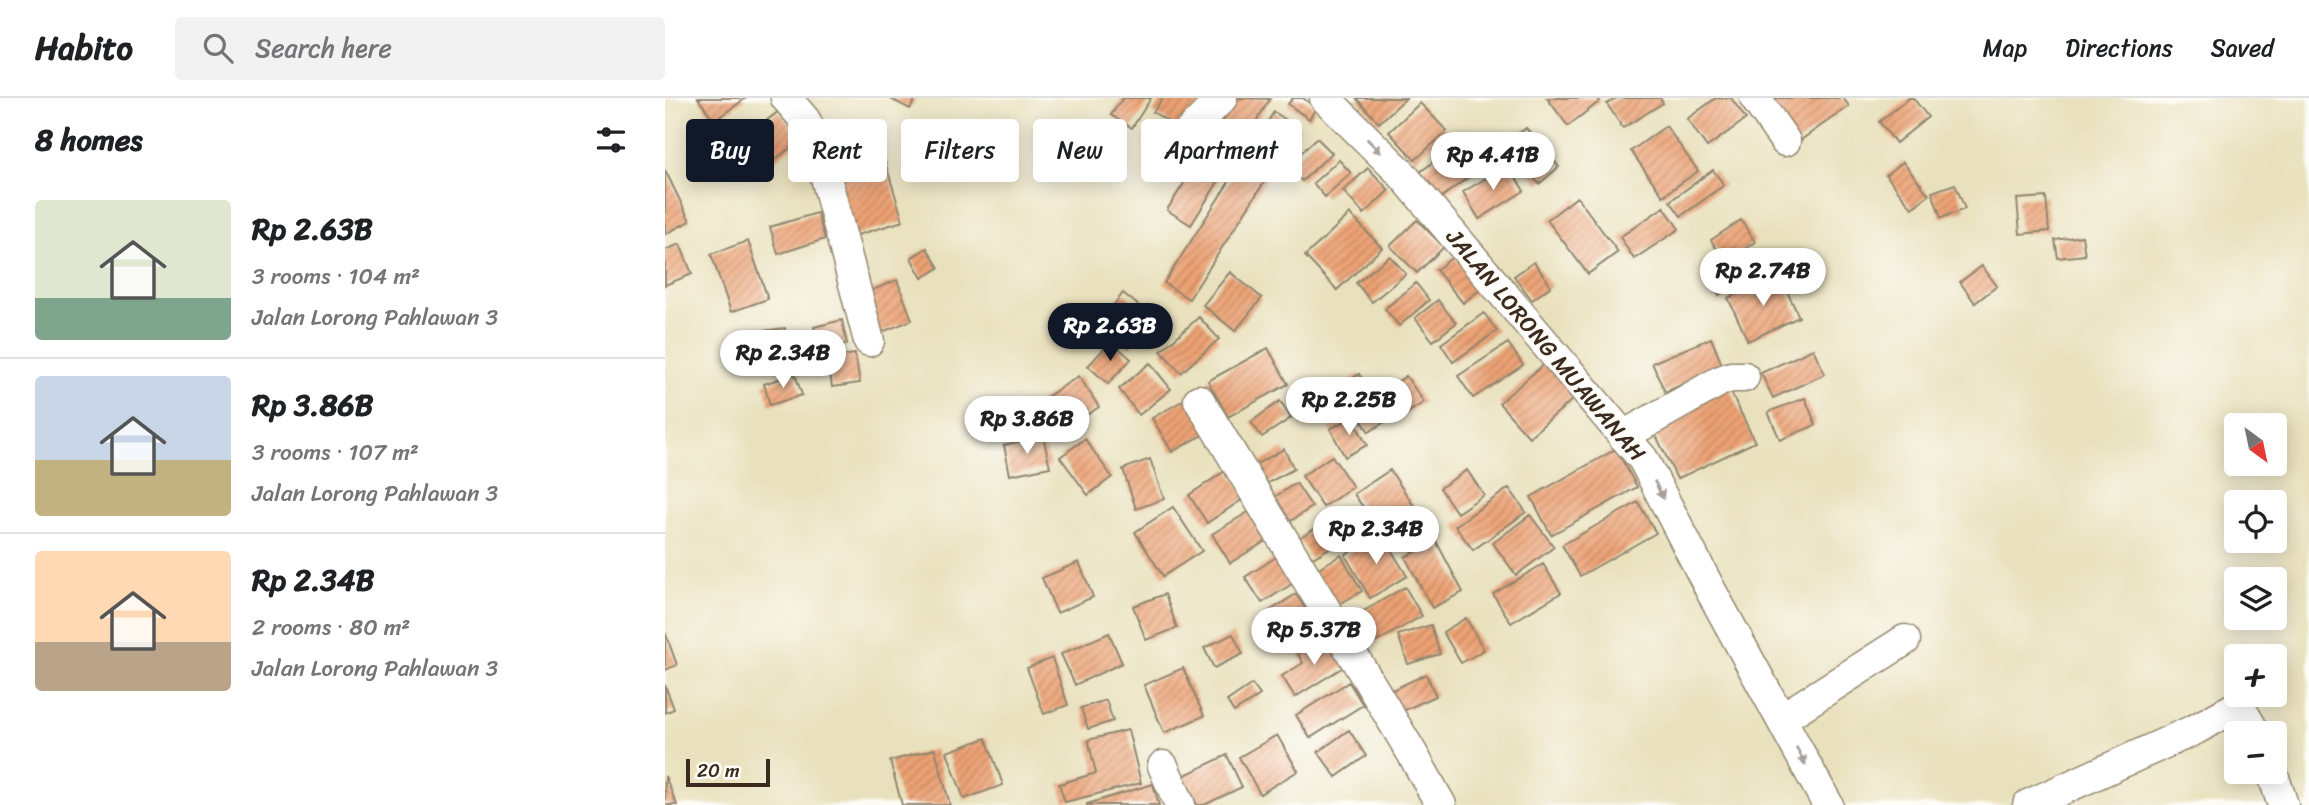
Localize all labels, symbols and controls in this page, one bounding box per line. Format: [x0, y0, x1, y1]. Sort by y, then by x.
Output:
search box [175, 17, 665, 80]
text: Habito [35, 19, 133, 77]
text: Search here [255, 25, 392, 71]
text: Map [1983, 27, 2027, 69]
text: Directions [2065, 27, 2173, 69]
text: Saved [2211, 27, 2274, 69]
icon: search [199, 29, 237, 67]
text: 8 homes [35, 113, 143, 167]
chip: Buy [686, 119, 774, 182]
chip: Rent [788, 119, 887, 182]
chip: Filters [901, 119, 1019, 182]
chip: New [1033, 119, 1127, 182]
chip: Apartment [1141, 119, 1302, 182]
icon: filters [592, 121, 630, 159]
pin: Rp 4.41B [1421, 132, 1565, 192]
text: Rp 4.41B [1447, 134, 1539, 175]
one-way arrow [1365, 137, 1382, 153]
text: Rp 2.63B [252, 202, 373, 256]
street label: JALAN LORONG MUAWANAH [1435, 218, 1657, 472]
icon: home [91, 228, 175, 312]
pin: Rp 2.74B [1691, 248, 1835, 308]
text: Rp 2.74B [1716, 250, 1810, 291]
text: 3 rooms · 104 m² [252, 256, 420, 297]
text: Jalan Lorong Pahlawan 3 [252, 297, 498, 338]
pin: Rp 2.63B [1038, 303, 1182, 363]
text: Rp 2.63B [1064, 305, 1156, 346]
pin: Rp 2.34B [711, 330, 855, 390]
text: Rp 2.34B [736, 332, 830, 373]
text: Rp 3.86B [252, 378, 373, 432]
pin: Rp 2.25B [1277, 378, 1421, 437]
text: Rp 2.25B [1302, 379, 1396, 420]
pin: Rp 3.86B [955, 396, 1099, 456]
text: Rp 3.86B [980, 398, 1074, 439]
icon: home [91, 404, 175, 488]
north arrow [2224, 413, 2287, 476]
map controls [2224, 413, 2287, 784]
text: 3 rooms · 107 m² [252, 432, 419, 473]
text: Jalan Lorong Pahlawan 3 [252, 473, 498, 514]
one-way arrow [1653, 480, 1665, 500]
button: locate [2224, 490, 2287, 553]
pin: Rp 2.34B [1304, 506, 1448, 566]
text: Rp 2.34B [1329, 508, 1423, 549]
text: Rp 2.34B [252, 553, 374, 607]
button: layers [2224, 567, 2287, 630]
icon: home [91, 579, 175, 663]
text: 2 rooms · 80 m² [252, 607, 410, 648]
pin: Rp 5.37B [1242, 608, 1386, 667]
text: Rp 5.37B [1267, 609, 1361, 650]
button: + [2224, 644, 2287, 707]
text: Jalan Lorong Pahlawan 3 [252, 648, 498, 689]
button: − [2224, 721, 2287, 784]
one-way arrow [1795, 746, 1807, 765]
text: 20 m [697, 754, 740, 787]
scale bar [686, 756, 770, 788]

